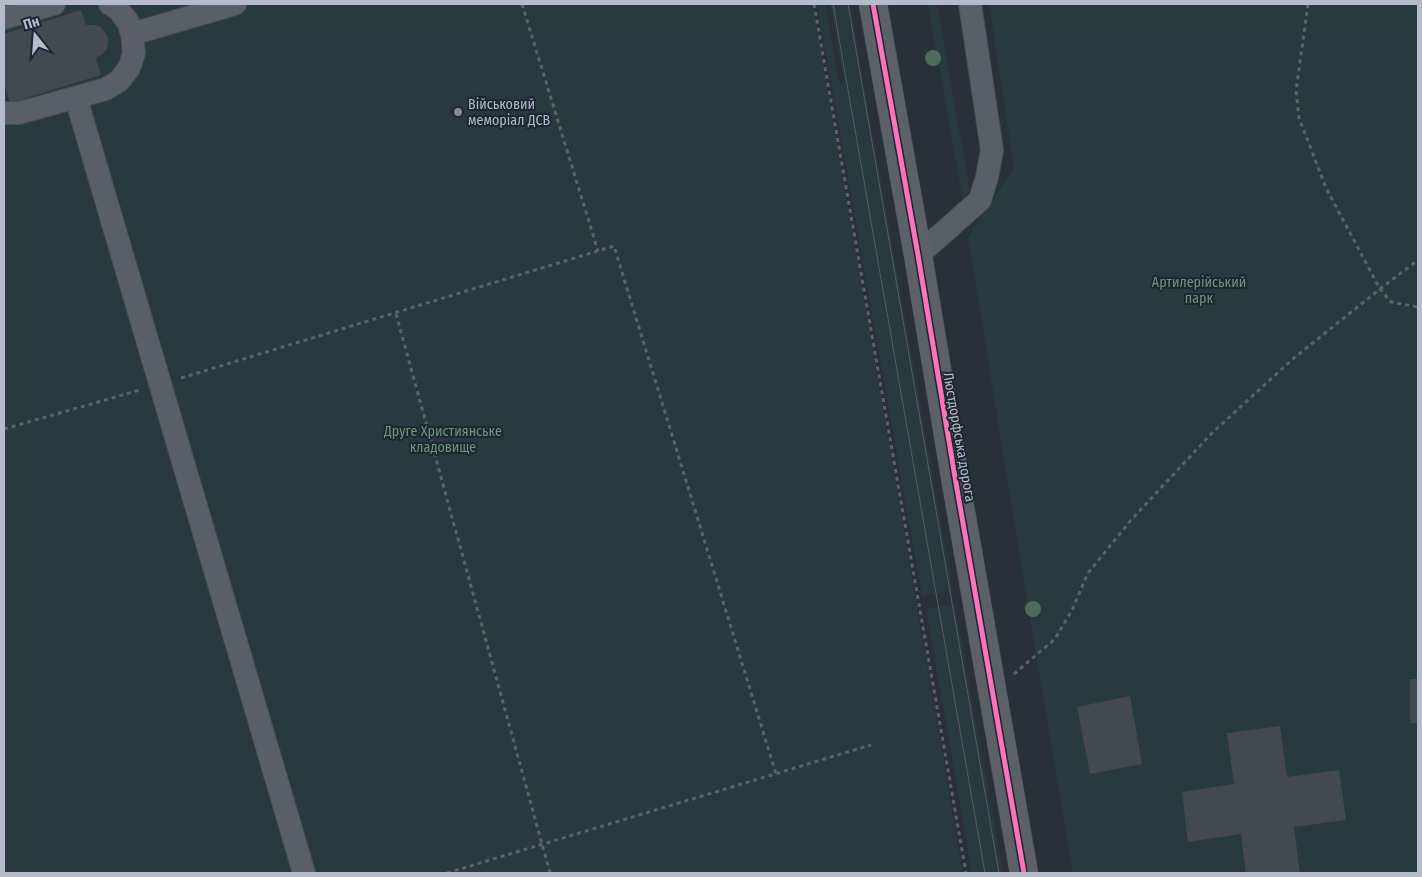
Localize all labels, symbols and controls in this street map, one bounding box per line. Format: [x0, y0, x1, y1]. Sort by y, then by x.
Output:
north arrow [10, 10, 60, 60]
text: Пн [21, 13, 41, 33]
place label: Військовий меморіал ДСВ [468, 96, 551, 129]
marker: Військовий меморіал ДСВ [452, 106, 464, 118]
park label: Артилерійський парк [1152, 274, 1246, 307]
street label: Люстдорфська дорога [939, 371, 979, 503]
park label: Друге Християнське кладовище [383, 423, 502, 456]

